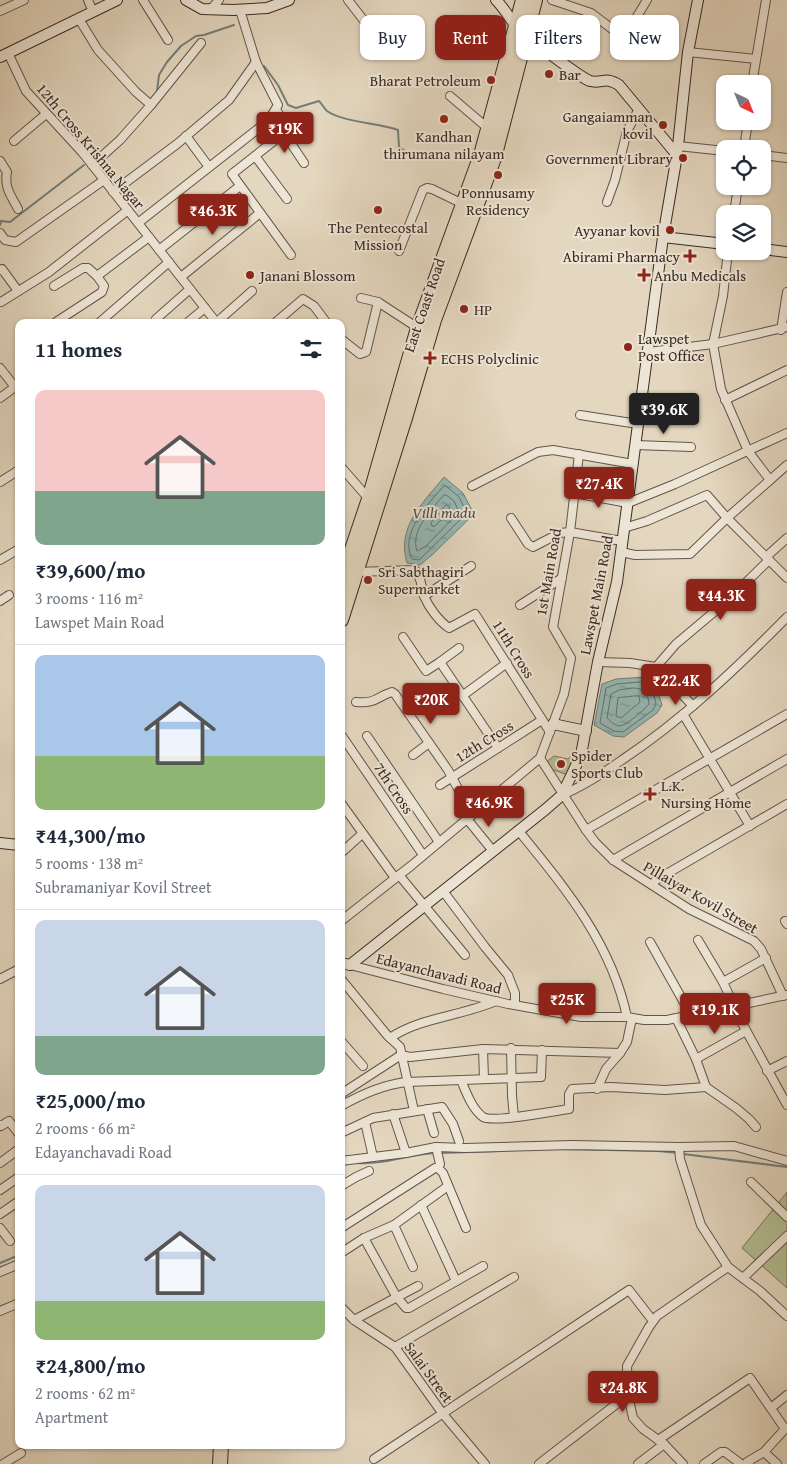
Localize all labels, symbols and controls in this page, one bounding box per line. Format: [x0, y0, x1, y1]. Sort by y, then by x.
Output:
chip: Buy [360, 15, 425, 60]
chip: Rent [435, 15, 506, 60]
chip: Filters [516, 15, 600, 60]
chip: New [610, 15, 679, 60]
place label: Bar [559, 64, 581, 85]
marker: Bar [543, 68, 555, 80]
place label: Bharat Petroleum [370, 70, 482, 91]
marker: Bharat Petroleum [485, 74, 497, 86]
north arrow [716, 75, 771, 130]
map controls [716, 75, 771, 260]
street label: 12th Cross Krishna Nagar [32, 79, 150, 213]
place label: Gangaiamman kovil [563, 106, 654, 144]
pin: ₹19K [255, 112, 315, 154]
marker: Kandhan thirumana nilayam [438, 113, 450, 125]
text: ₹19K [268, 116, 302, 140]
marker: Gangaiamman kovil [657, 119, 669, 131]
place label: Kandhan thirumana nilayam [384, 126, 505, 164]
button: locate [716, 140, 771, 195]
place label: Government Library [546, 148, 674, 169]
marker: Government Library [677, 152, 689, 164]
marker: Ponnusamy Residency [492, 169, 504, 181]
place label: Ponnusamy Residency [461, 182, 535, 220]
pin: ₹46.3K [172, 194, 254, 236]
text: ₹46.3K [189, 198, 237, 222]
marker: The Pentecostal Mission [372, 204, 384, 216]
button: layers [716, 205, 771, 260]
place label: The Pentecostal Mission [328, 217, 428, 255]
place label: Ayyanar kovil [574, 220, 660, 241]
marker: Ayyanar kovil [664, 224, 676, 236]
place label: Abirami Pharmacy [563, 246, 681, 267]
marker: Abirami Pharmacy [684, 250, 696, 262]
street label: East Coast Road [398, 255, 450, 355]
place label: Janani Blossom [258, 265, 356, 286]
place label: Anbu Medicals [654, 265, 746, 286]
marker: Janani Blossom [244, 269, 256, 281]
marker: Anbu Medicals [638, 269, 650, 281]
place label: HP [474, 299, 492, 320]
marker: HP [458, 303, 470, 315]
place label: Lawspet Post Office [638, 328, 705, 366]
text: 11 homes [35, 334, 122, 365]
icon: filters [297, 335, 325, 363]
marker: Lawspet Post Office [622, 341, 634, 353]
place label: ECHS Polyclinic [441, 348, 539, 369]
marker: ECHS Polyclinic [423, 351, 437, 365]
pin: ₹39.6K [623, 392, 705, 435]
text: ₹39.6K [640, 397, 688, 421]
icon: home [135, 422, 225, 512]
pin: ₹27.4K [558, 466, 640, 509]
text: ₹27.4K [575, 471, 623, 495]
water label: Villi madu [412, 500, 476, 524]
street label: 1st Main Road [530, 527, 566, 617]
street label: Lawspet Main Road [574, 534, 618, 656]
text: ₹39,600/mo [35, 555, 145, 586]
place label: Sri Sabthagiri Supermarket [378, 561, 464, 599]
marker: Sri Sabthagiri Supermarket [362, 574, 374, 586]
pin: ₹44.3K [680, 578, 762, 621]
text: ₹44.3K [697, 583, 745, 607]
text: 3 rooms · 116 m² [35, 586, 143, 610]
text: Lawspet Main Road [35, 610, 164, 634]
street label: 11th Cross [488, 616, 540, 682]
pin: ₹22.4K [635, 664, 717, 706]
text: ₹22.4K [652, 668, 700, 692]
pin: ₹20K [401, 682, 461, 725]
text: ₹20K [414, 687, 448, 711]
icon: home [135, 688, 225, 778]
street label: 12th Cross [451, 715, 517, 767]
place label: Spider Sports Club [571, 745, 643, 783]
street label: 7th Cross [369, 758, 419, 818]
marker: Spider Sports Club [555, 758, 567, 770]
place label: L.K. Nursing Home [661, 775, 751, 813]
pin: ₹46.9K [448, 786, 530, 828]
marker: L.K. Nursing Home [643, 787, 657, 801]
text: ₹46.9K [465, 790, 513, 814]
text: ₹44,300/mo [35, 820, 145, 851]
text: 5 rooms · 138 m² [35, 851, 143, 875]
street label: Pillaiyar Kovil Street [640, 856, 763, 939]
text: Subramaniyar Kovil Street [35, 875, 212, 899]
street label: Edayanchavadi Road [374, 947, 504, 999]
icon: home [135, 953, 225, 1043]
pin: ₹25K [537, 982, 597, 1025]
text: ₹25K [550, 987, 584, 1011]
pin: ₹19.1K [674, 992, 756, 1035]
text: ₹19.1K [691, 997, 739, 1021]
text: ₹25,000/mo [35, 1085, 145, 1116]
text: 2 rooms · 66 m² [35, 1116, 135, 1140]
text: Edayanchavadi Road [35, 1140, 172, 1164]
icon: home [135, 1218, 225, 1308]
street label: Salai Street [400, 1337, 459, 1408]
text: ₹24,800/mo [35, 1350, 145, 1381]
pin: ₹24.8K [582, 1370, 664, 1413]
text: ₹24.8K [599, 1375, 647, 1399]
text: 2 rooms · 62 m² [35, 1381, 135, 1405]
text: Apartment [35, 1405, 108, 1429]

